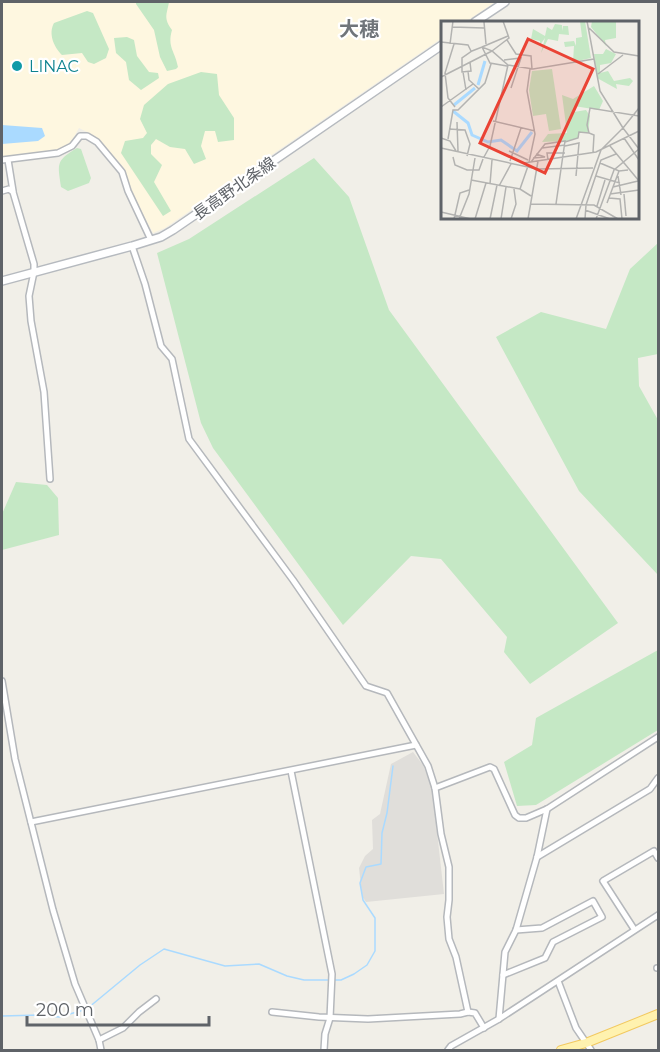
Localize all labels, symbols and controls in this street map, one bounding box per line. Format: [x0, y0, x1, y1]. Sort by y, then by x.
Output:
district label: 大穂 [339, 17, 380, 41]
inset map [441, 21, 639, 219]
place label: LINAC [29, 57, 79, 76]
marker: LINAC [10, 59, 24, 73]
street label: 長高野北条線 [190, 153, 279, 224]
scale bar [27, 989, 208, 1027]
text: 200 m [36, 999, 94, 1021]

